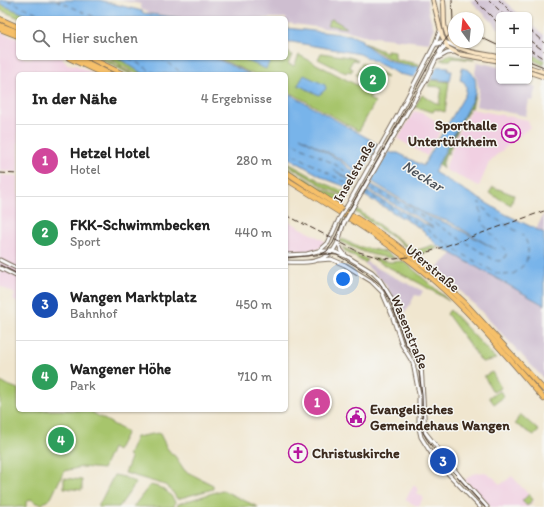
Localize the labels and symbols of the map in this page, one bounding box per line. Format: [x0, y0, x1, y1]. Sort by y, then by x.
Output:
north arrow [448, 12, 484, 48]
pin: 2 [360, 64, 386, 94]
place label: Sporthalle Untertürkheim [408, 117, 498, 150]
sports icon: Sporthalle Untertürkheim [500, 122, 522, 144]
street label: Inselstraße [330, 137, 379, 205]
water label: Neckar [399, 156, 449, 197]
street label: Uferstraße [402, 241, 463, 296]
your location [333, 269, 353, 289]
street label: Wasenstraße [387, 293, 432, 372]
pin: 1 [304, 387, 330, 417]
place label: Evangelisches Gemeindehaus Wangen [370, 401, 510, 434]
public building icon: Evangelisches Gemeindehaus Wangen [345, 406, 367, 428]
pin: 4 [48, 425, 74, 455]
church icon: Christuskirche [287, 442, 309, 464]
place label: Christuskirche [312, 445, 400, 462]
pin: 3 [430, 446, 456, 476]

